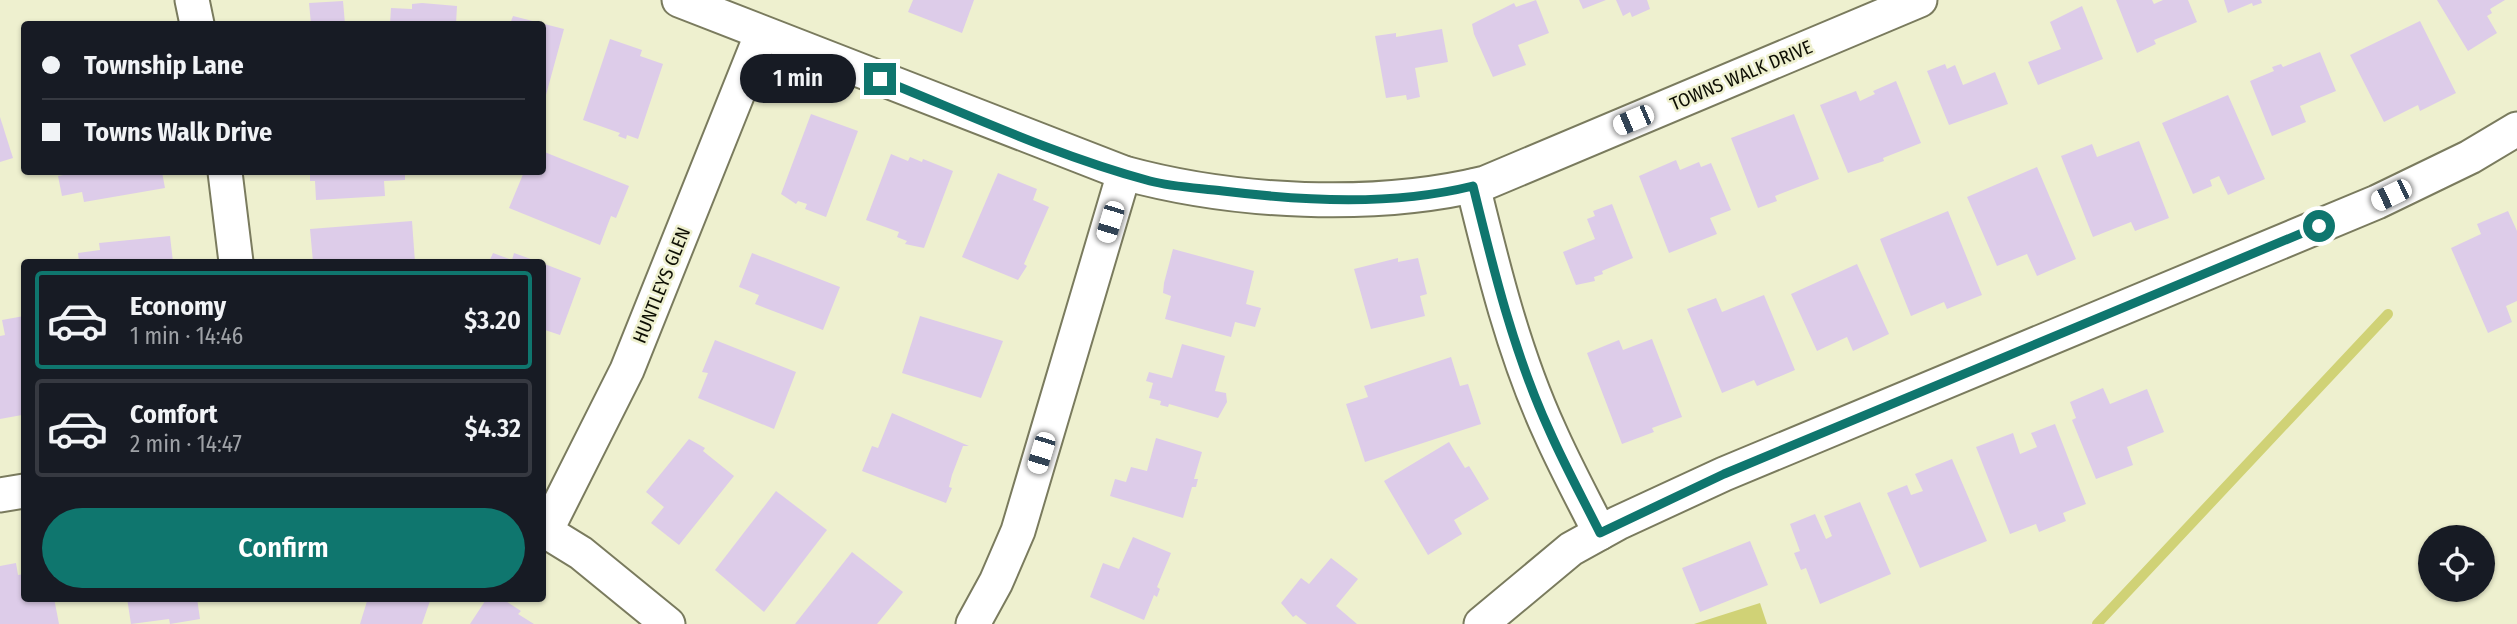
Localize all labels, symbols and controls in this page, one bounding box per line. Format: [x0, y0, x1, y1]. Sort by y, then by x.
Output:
street label: TOWNS WALK DRIVE [1667, 35, 1816, 116]
text: Township Lane [84, 50, 244, 81]
callout: 1 min [740, 55, 856, 104]
route end [864, 63, 896, 95]
text: 1 min [773, 64, 823, 92]
car [1610, 102, 1657, 138]
text: Towns Walk Drive [84, 117, 272, 148]
car [2368, 176, 2415, 214]
car [1094, 199, 1127, 245]
route start [2303, 210, 2335, 242]
street label: HUNTLEYS GLEN [628, 224, 695, 347]
icon: car [46, 289, 109, 352]
text: Economy [130, 291, 226, 322]
text: $3.20 [464, 305, 521, 336]
text: 1 min · 14:46 [130, 322, 243, 350]
icon: car [46, 397, 109, 460]
text: Comfort [130, 399, 218, 430]
text: $4.32 [465, 413, 521, 444]
text: 2 min · 14:47 [130, 430, 242, 458]
car [1025, 430, 1058, 476]
button: Confirm [42, 508, 525, 588]
map controls [2418, 525, 2495, 602]
button: locate [2418, 525, 2495, 602]

